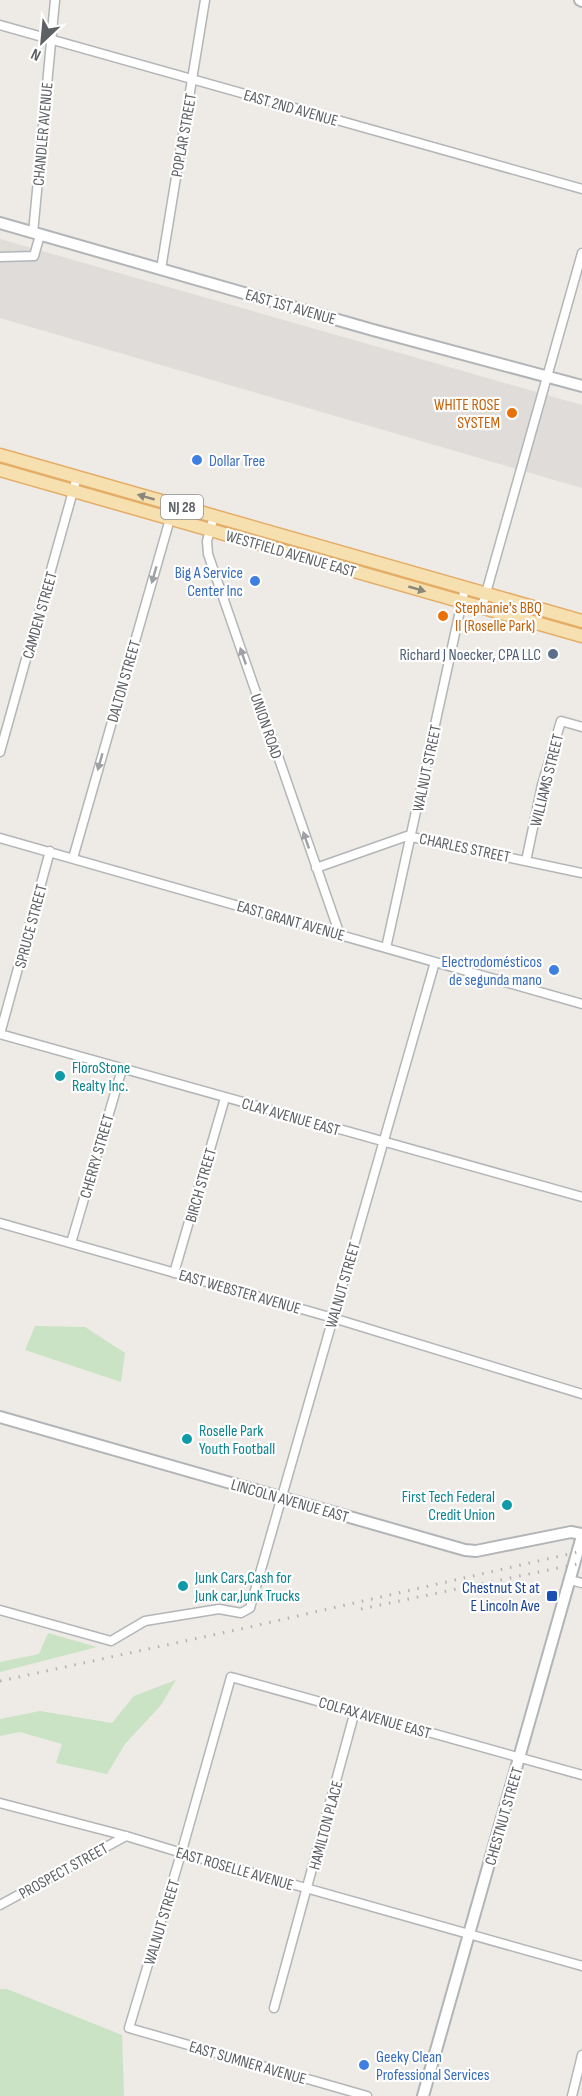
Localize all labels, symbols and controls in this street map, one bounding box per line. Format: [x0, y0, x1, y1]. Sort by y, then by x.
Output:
north arrow [12, 12, 72, 72]
text: N [28, 44, 44, 65]
street label: CHANDLER AVENUE [29, 81, 57, 187]
street label: EAST 2ND AVENUE [241, 86, 340, 131]
street label: POPLAR STREET [168, 91, 201, 179]
street label: EAST 1ST AVENUE [243, 285, 338, 329]
place label: WHITE ROSE SYSTEM [434, 396, 500, 433]
marker: WHITE ROSE SYSTEM [505, 406, 519, 420]
place label: Dollar Tree [209, 452, 265, 471]
marker: Dollar Tree [190, 453, 204, 467]
one-way arrow [137, 492, 155, 501]
road number: NJ 28 [161, 495, 203, 519]
street label: WESTFIELD AVENUE EAST [223, 527, 358, 582]
place label: Big A Service Center Inc [175, 564, 243, 601]
one-way arrow [149, 566, 158, 584]
street label: CAMDEN STREET [19, 569, 62, 661]
marker: Big A Service Center Inc [248, 574, 262, 588]
one-way arrow [408, 585, 426, 594]
place label: Stephanie's BBQ II (Roselle Park) [455, 599, 542, 636]
marker: Stephanie's BBQ II (Roselle Park) [436, 609, 450, 623]
street label: DALTON STREET [104, 638, 145, 725]
place label: Richard J Noecker, CPA LLC [399, 646, 541, 665]
one-way arrow [238, 647, 248, 665]
marker: Richard J Noecker, CPA LLC [546, 647, 560, 661]
street label: UNION ROAD [246, 691, 286, 762]
street label: WALNUT STREET [409, 723, 446, 813]
street label: WILLIAMS STREET [527, 732, 568, 829]
one-way arrow [95, 753, 104, 771]
street label: CHARLES STREET [418, 830, 512, 867]
one-way arrow [301, 831, 311, 849]
street label: SPRUCE STREET [11, 882, 52, 970]
street label: EAST GRANT AVENUE [234, 897, 347, 946]
place label: Electrodomésticos de segunda mano [442, 953, 542, 990]
marker: Electrodomésticos de segunda mano [547, 963, 561, 977]
place label: FloroStone Realty Inc. [72, 1059, 130, 1096]
marker: FloroStone Realty Inc. [53, 1069, 67, 1083]
street label: CLAY AVENUE EAST [239, 1094, 342, 1141]
street label: CHERRY STREET [76, 1112, 119, 1201]
street label: BIRCH STREET [182, 1146, 221, 1225]
street label: WALNUT STREET [322, 1240, 365, 1330]
street label: EAST WEBSTER AVENUE [176, 1266, 303, 1319]
place label: Roselle Park Youth Football [199, 1422, 275, 1459]
marker: Roselle Park Youth Football [180, 1432, 194, 1446]
street label: LINCOLN AVENUE EAST [229, 1476, 351, 1527]
place label: First Tech Federal Credit Union [402, 1488, 495, 1525]
marker: First Tech Federal Credit Union [500, 1498, 514, 1512]
place label: Junk Cars,Cash for Junk car,Junk Trucks [194, 1569, 300, 1606]
marker: Junk Cars,Cash for Junk car,Junk Trucks [176, 1579, 190, 1593]
place label: Chestnut St at E Lincoln Ave [462, 1579, 540, 1616]
marker: Chestnut St at E Lincoln Ave [545, 1589, 559, 1603]
street label: COLFAX AVENUE EAST [316, 1693, 433, 1744]
street label: CHESTNUT STREET [481, 1765, 528, 1868]
street label: HAMILTON PLACE [305, 1779, 347, 1872]
street label: PROSPECT STREET [16, 1839, 112, 1904]
street label: EAST ROSELLE AVENUE [174, 1844, 296, 1895]
street label: WALNUT STREET [140, 1877, 185, 1967]
street label: EAST SUMNER AVENUE [187, 2038, 308, 2089]
place label: Geeky Clean Professional Services [376, 2048, 490, 2085]
marker: Geeky Clean Professional Services [357, 2058, 371, 2072]

